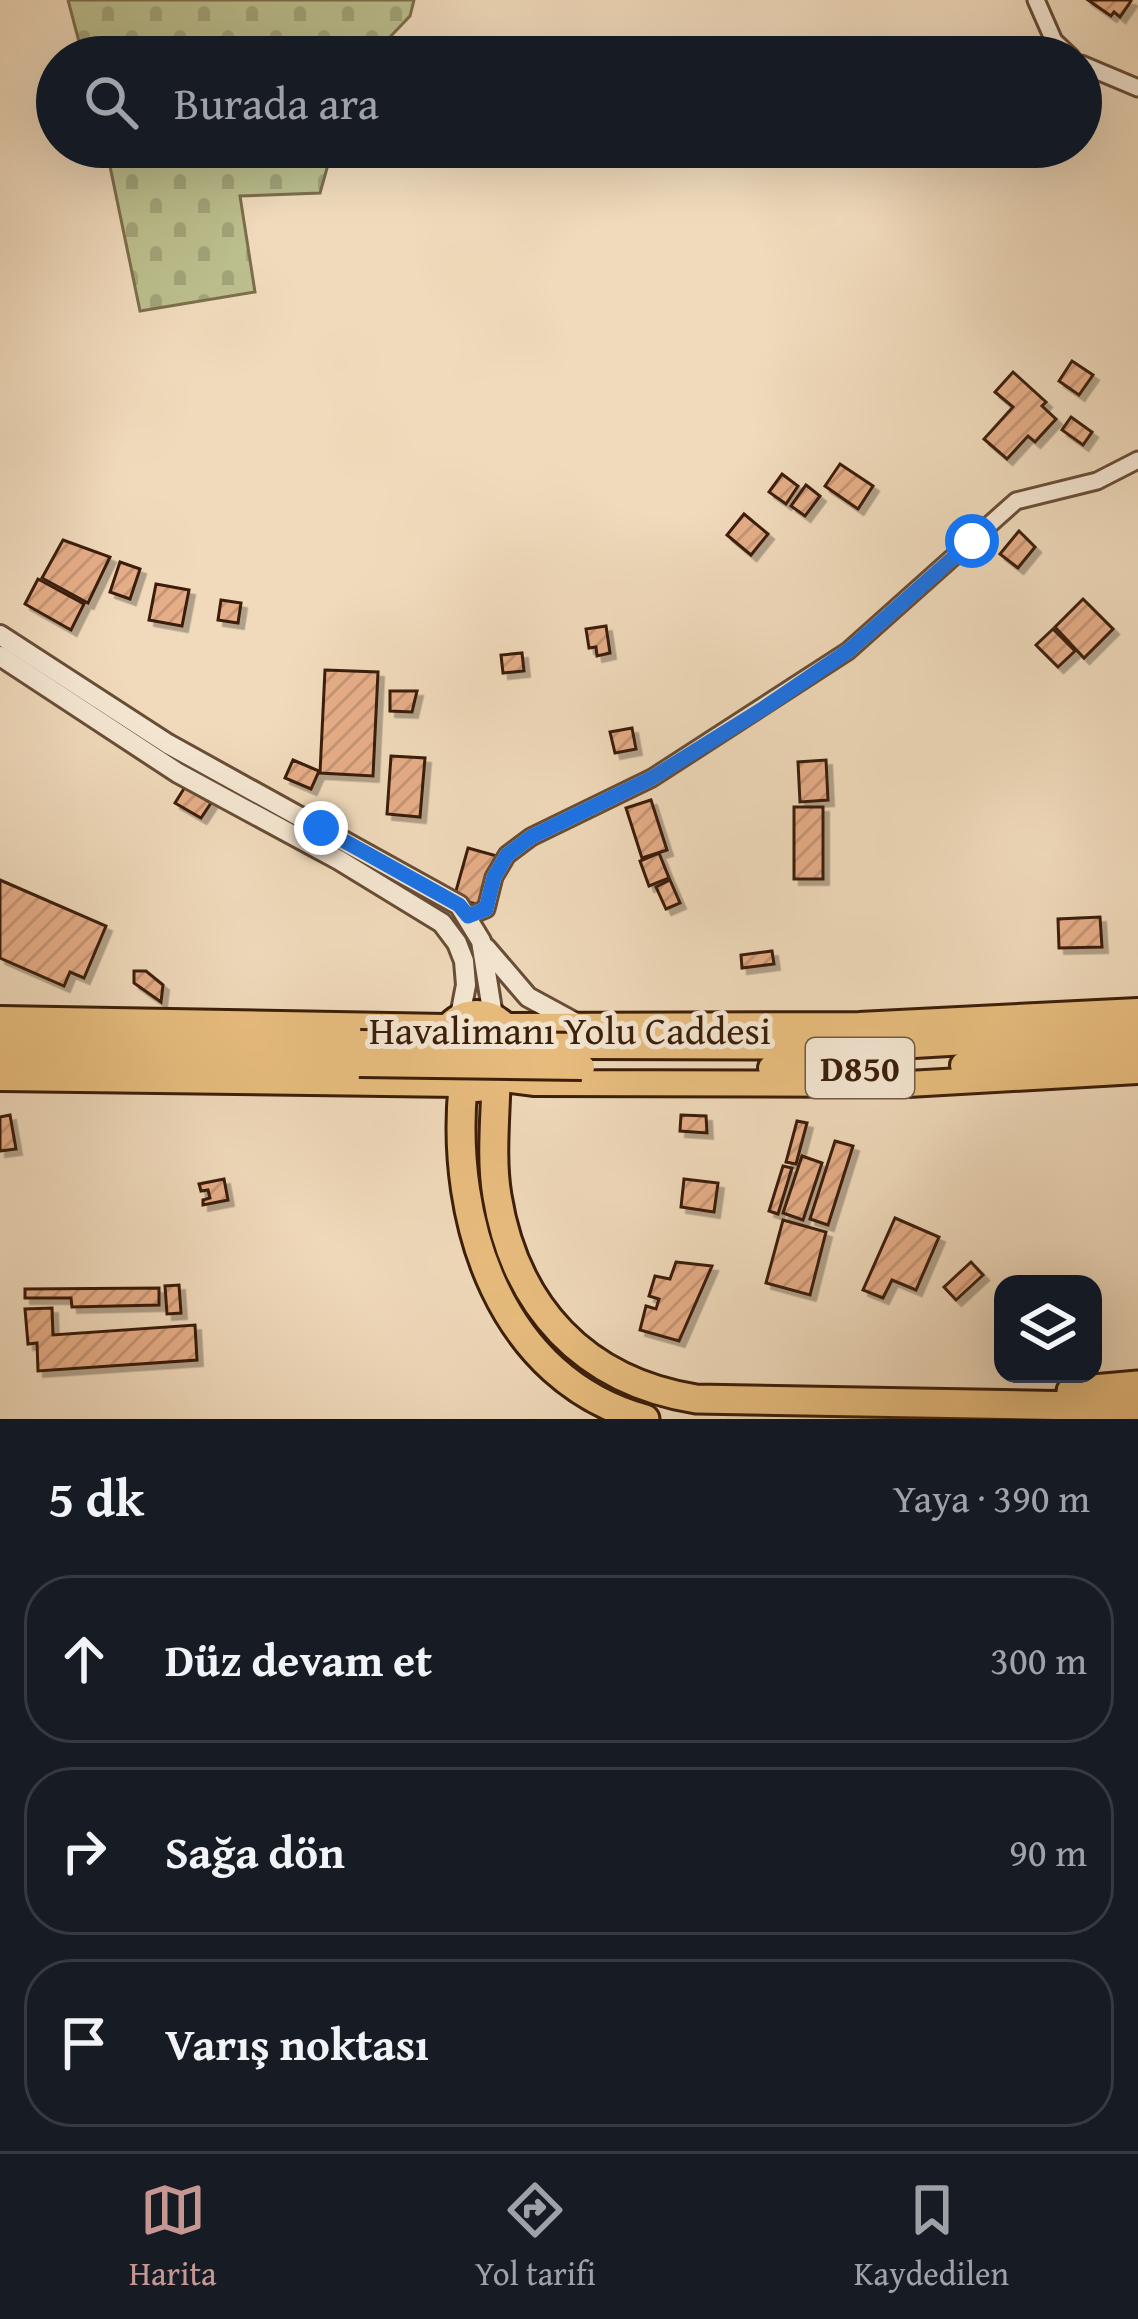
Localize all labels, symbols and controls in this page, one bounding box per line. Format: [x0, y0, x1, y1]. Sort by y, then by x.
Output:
search box [36, 36, 1102, 168]
icon: search [78, 69, 144, 135]
text: Burada ara [174, 70, 379, 135]
route start [945, 514, 999, 568]
route end [294, 801, 348, 855]
street label: Havalimanı Yolu Caddesi [369, 1001, 771, 1058]
road number: D850 [806, 1038, 914, 1098]
map controls [994, 1275, 1102, 1383]
button: layers [994, 1275, 1102, 1383]
text: 5 dk [48, 1460, 144, 1535]
text: Yaya · 390 m [893, 1469, 1090, 1526]
icon: ahead [51, 1626, 117, 1692]
text: Düz devam et [165, 1627, 432, 1692]
text: 300 m [990, 1631, 1087, 1688]
icon: right [51, 1818, 117, 1884]
text: Sağa dön [165, 1819, 345, 1884]
text: 90 m [1009, 1823, 1087, 1880]
icon: arrive [51, 2010, 117, 2076]
text: Varış noktası [165, 2011, 429, 2076]
tab: Harita [129, 2177, 217, 2297]
tab: Yol tarifi [475, 2177, 596, 2297]
tab: Kaydedilen [854, 2177, 1009, 2297]

